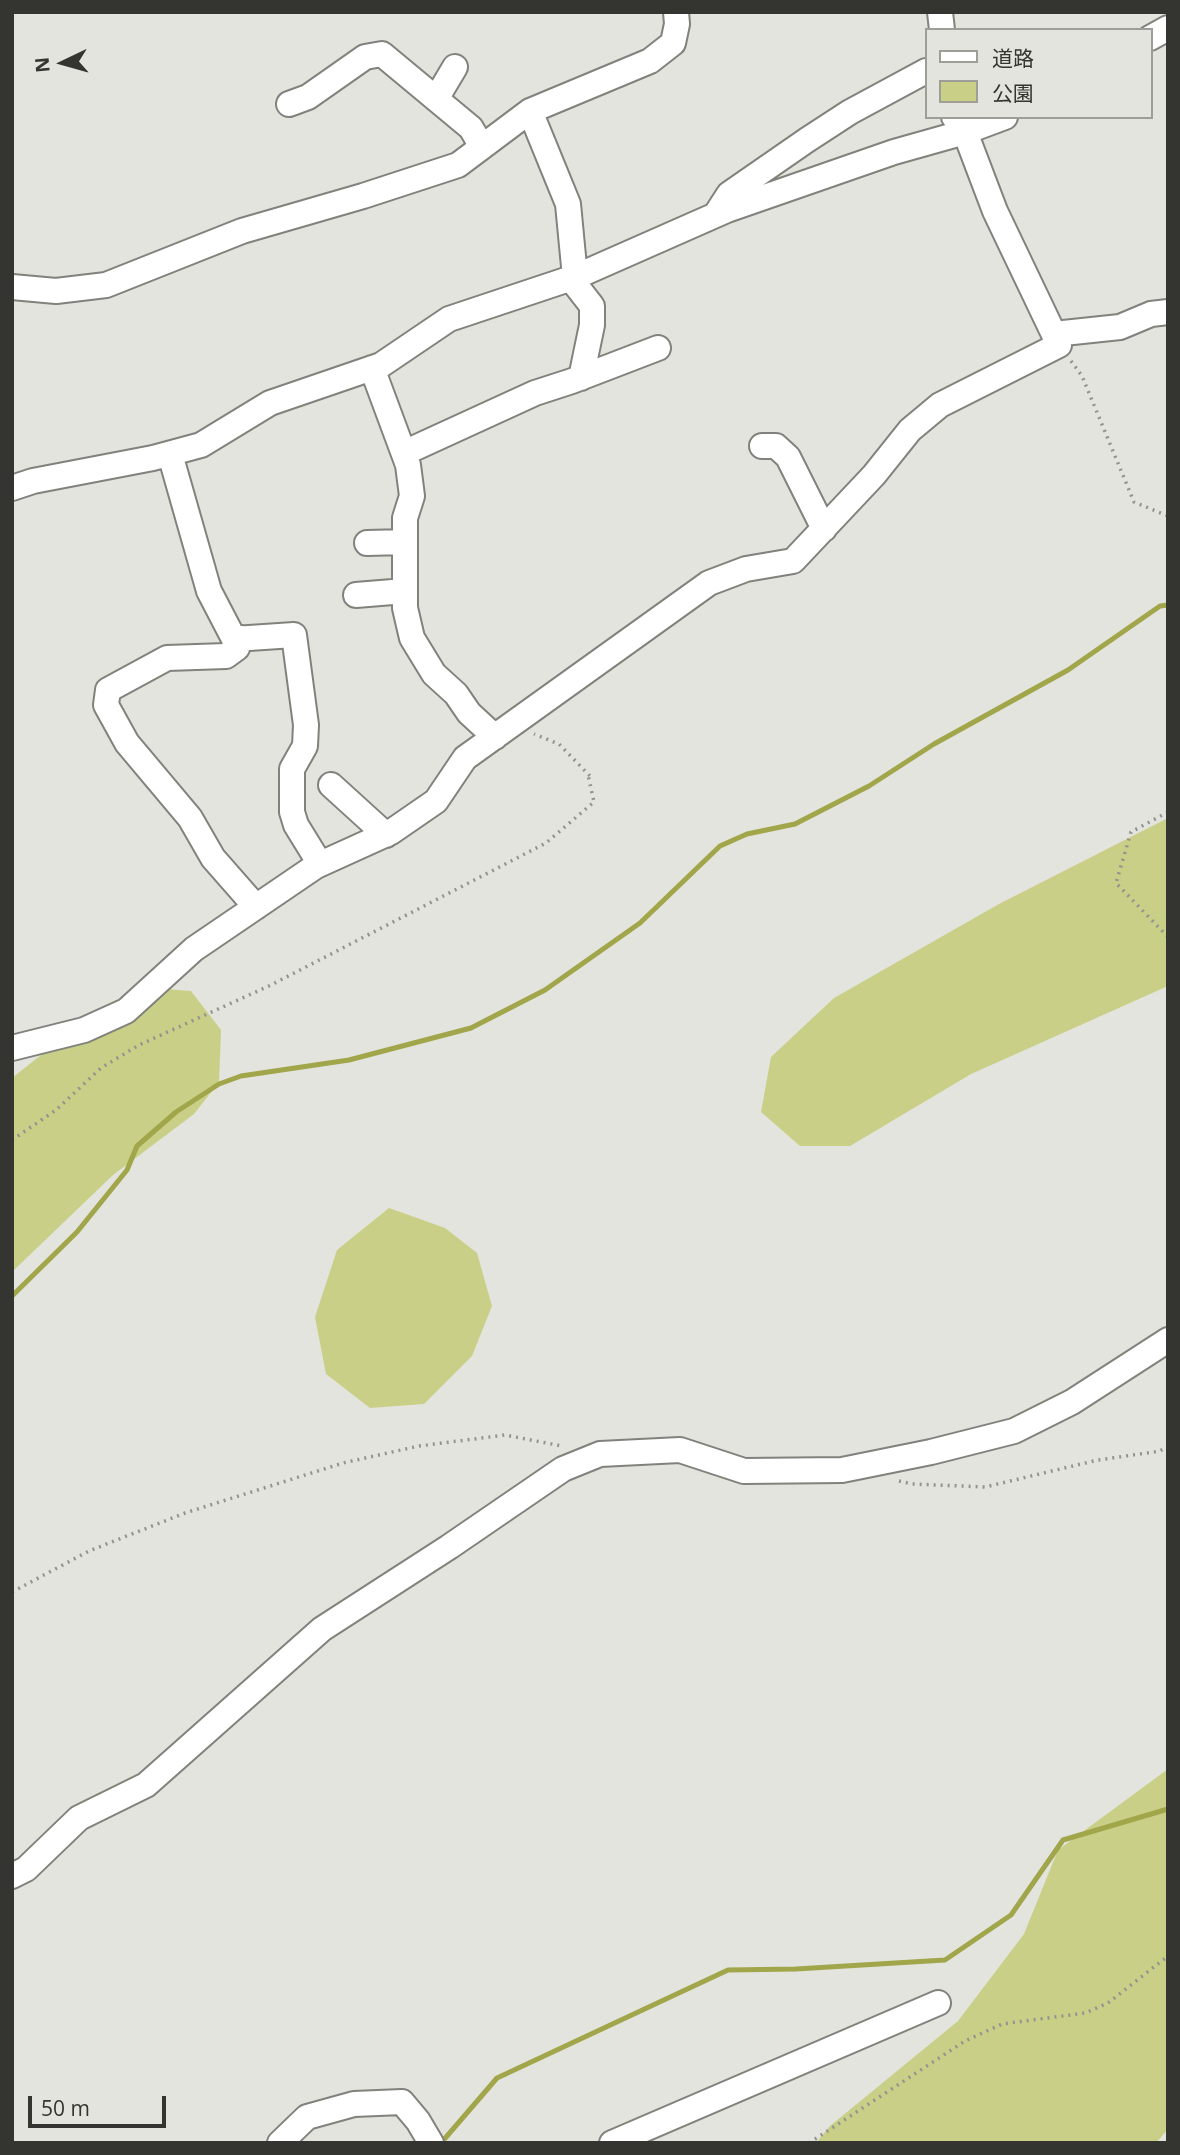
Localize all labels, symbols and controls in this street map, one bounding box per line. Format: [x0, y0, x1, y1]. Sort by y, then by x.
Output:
north arrow [28, 28, 98, 98]
legend [925, 28, 1152, 119]
text: 道路 [992, 44, 1034, 72]
text: N [28, 56, 56, 74]
text: 公園 [992, 79, 1034, 107]
scale bar [32, 2082, 170, 2126]
text: 50 m [41, 2094, 90, 2122]

